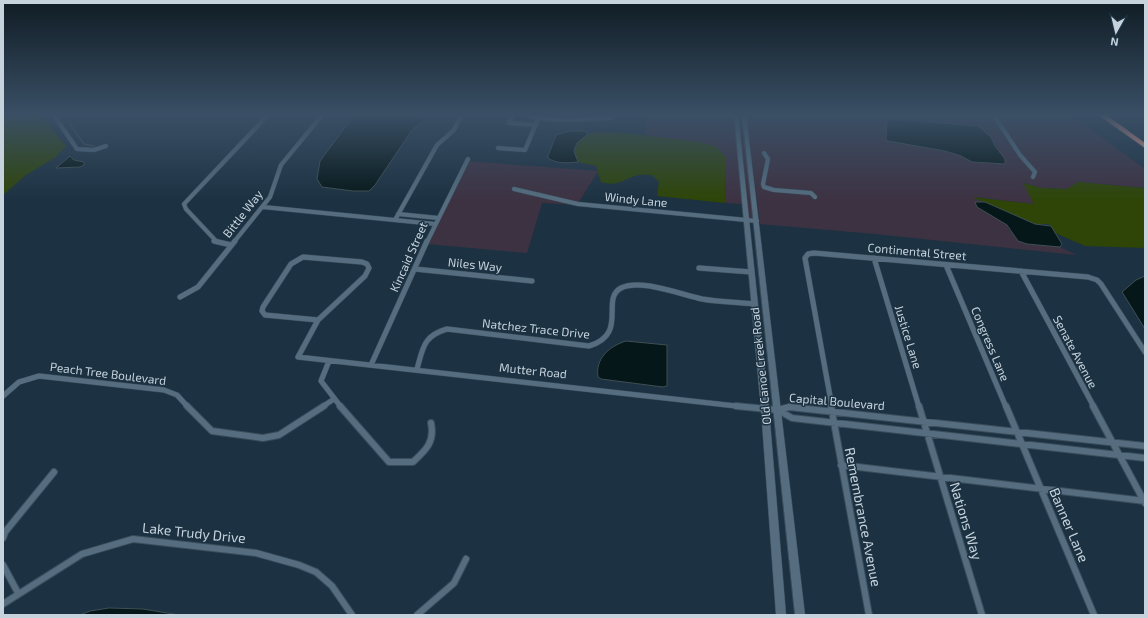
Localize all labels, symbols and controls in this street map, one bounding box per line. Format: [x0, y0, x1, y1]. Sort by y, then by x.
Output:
north arrow [1096, 12, 1136, 52]
text: N [1110, 35, 1119, 49]
street label: Bittle Way [219, 186, 265, 240]
street label: Windy Lane [604, 189, 668, 209]
street label: Kincaid Street [386, 219, 430, 294]
street label: Continental Street [867, 240, 967, 262]
street label: Niles Way [447, 254, 503, 274]
street label: Justice Lane [893, 303, 925, 370]
street label: Congress Lane [969, 304, 1013, 383]
street label: Old Canoe Creek Road [747, 307, 773, 426]
street label: Senate Avenue [1051, 313, 1101, 390]
street label: Natchez Trace Drive [482, 315, 591, 341]
street label: Peach Tree Boulevard [49, 359, 167, 387]
street label: Mutter Road [499, 359, 568, 381]
street label: Capital Boulevard [789, 390, 886, 412]
street label: Remembrance Avenue [842, 446, 885, 588]
street label: Nations Way [947, 480, 987, 562]
street label: Banner Lane [1046, 485, 1093, 565]
street label: Lake Trudy Drive [141, 519, 247, 546]

